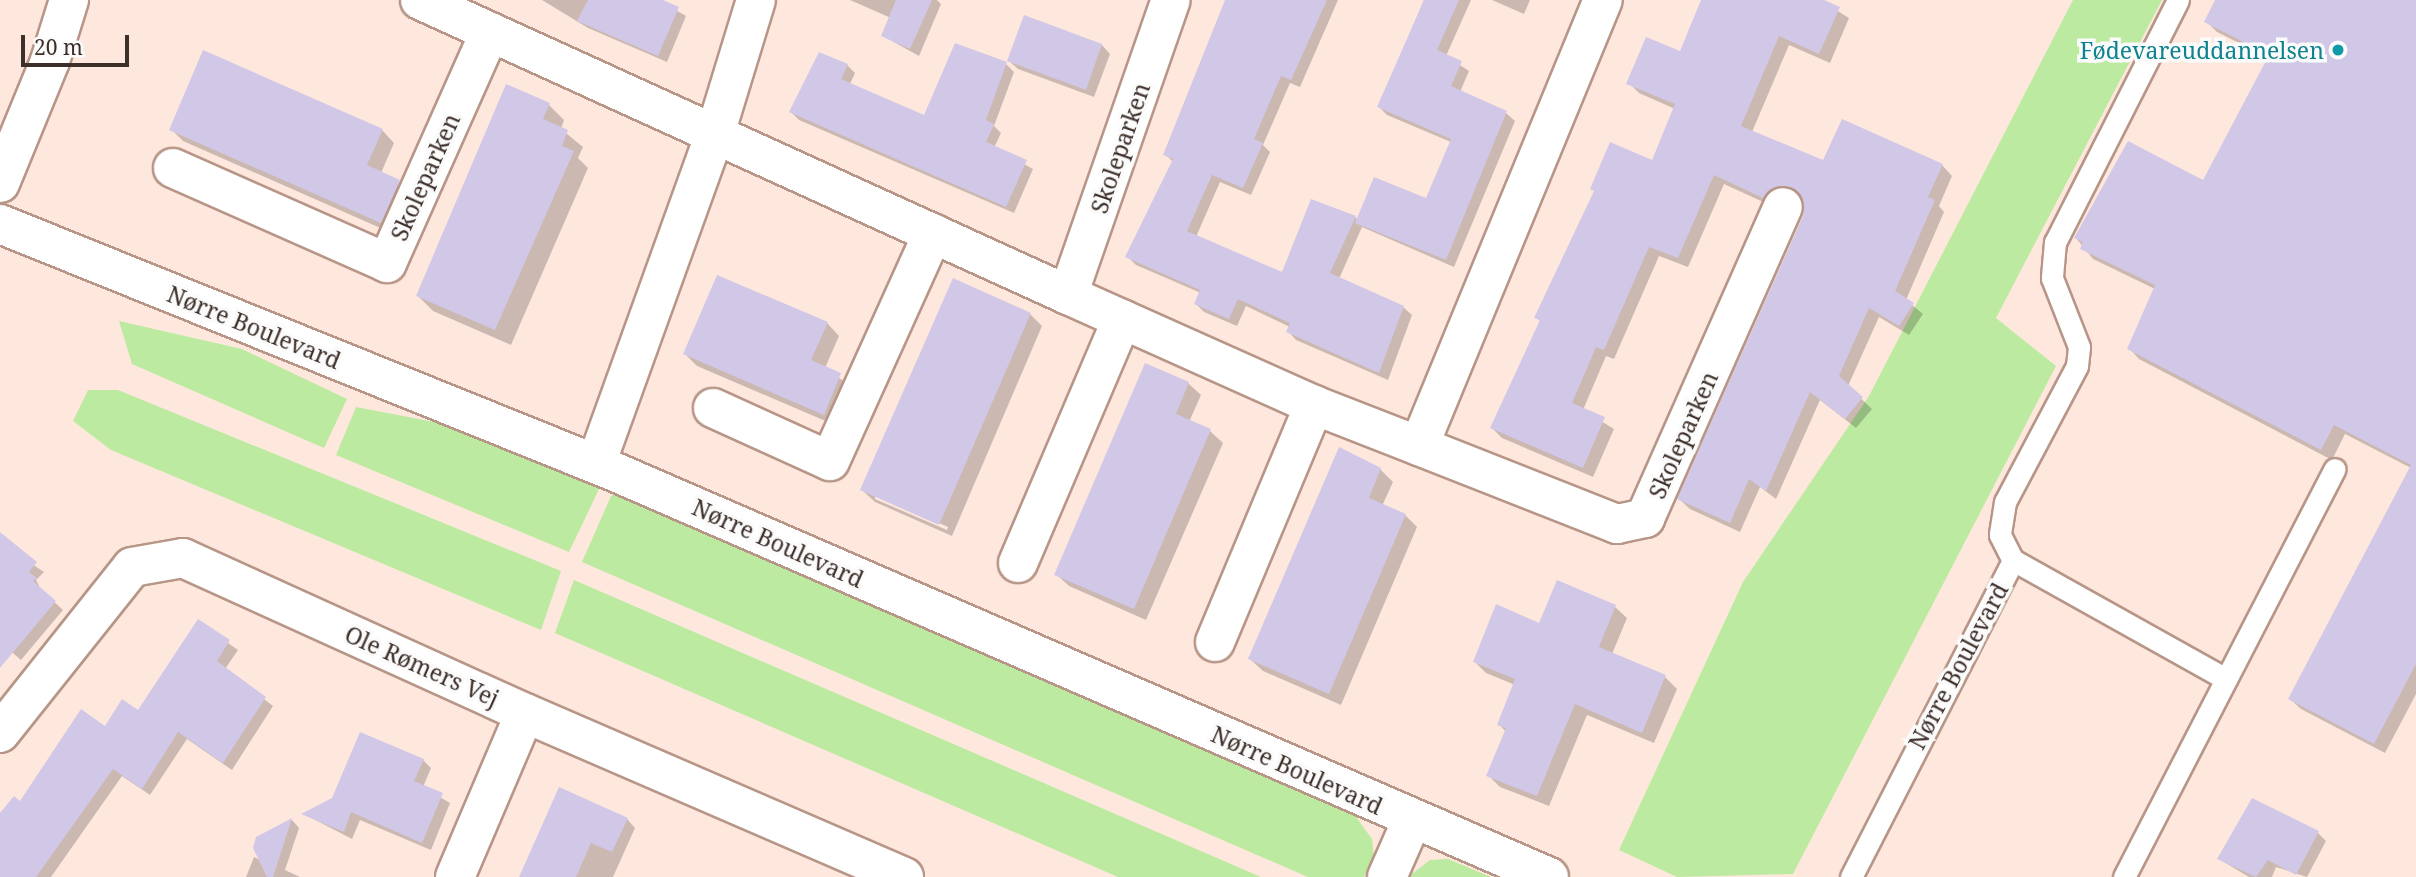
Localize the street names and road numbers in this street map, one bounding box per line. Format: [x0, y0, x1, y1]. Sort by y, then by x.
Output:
street label: Skoleparken [1085, 79, 1155, 217]
street label: Skoleparken [385, 109, 465, 245]
street label: Nørre Boulevard [163, 280, 345, 374]
street label: Skoleparken [1643, 367, 1723, 503]
street label: Nørre Boulevard [688, 493, 868, 593]
street label: Nørre Boulevard [1903, 578, 2013, 754]
street label: Ole Rømers Vej [341, 620, 503, 712]
street label: Nørre Boulevard [1207, 720, 1387, 820]

